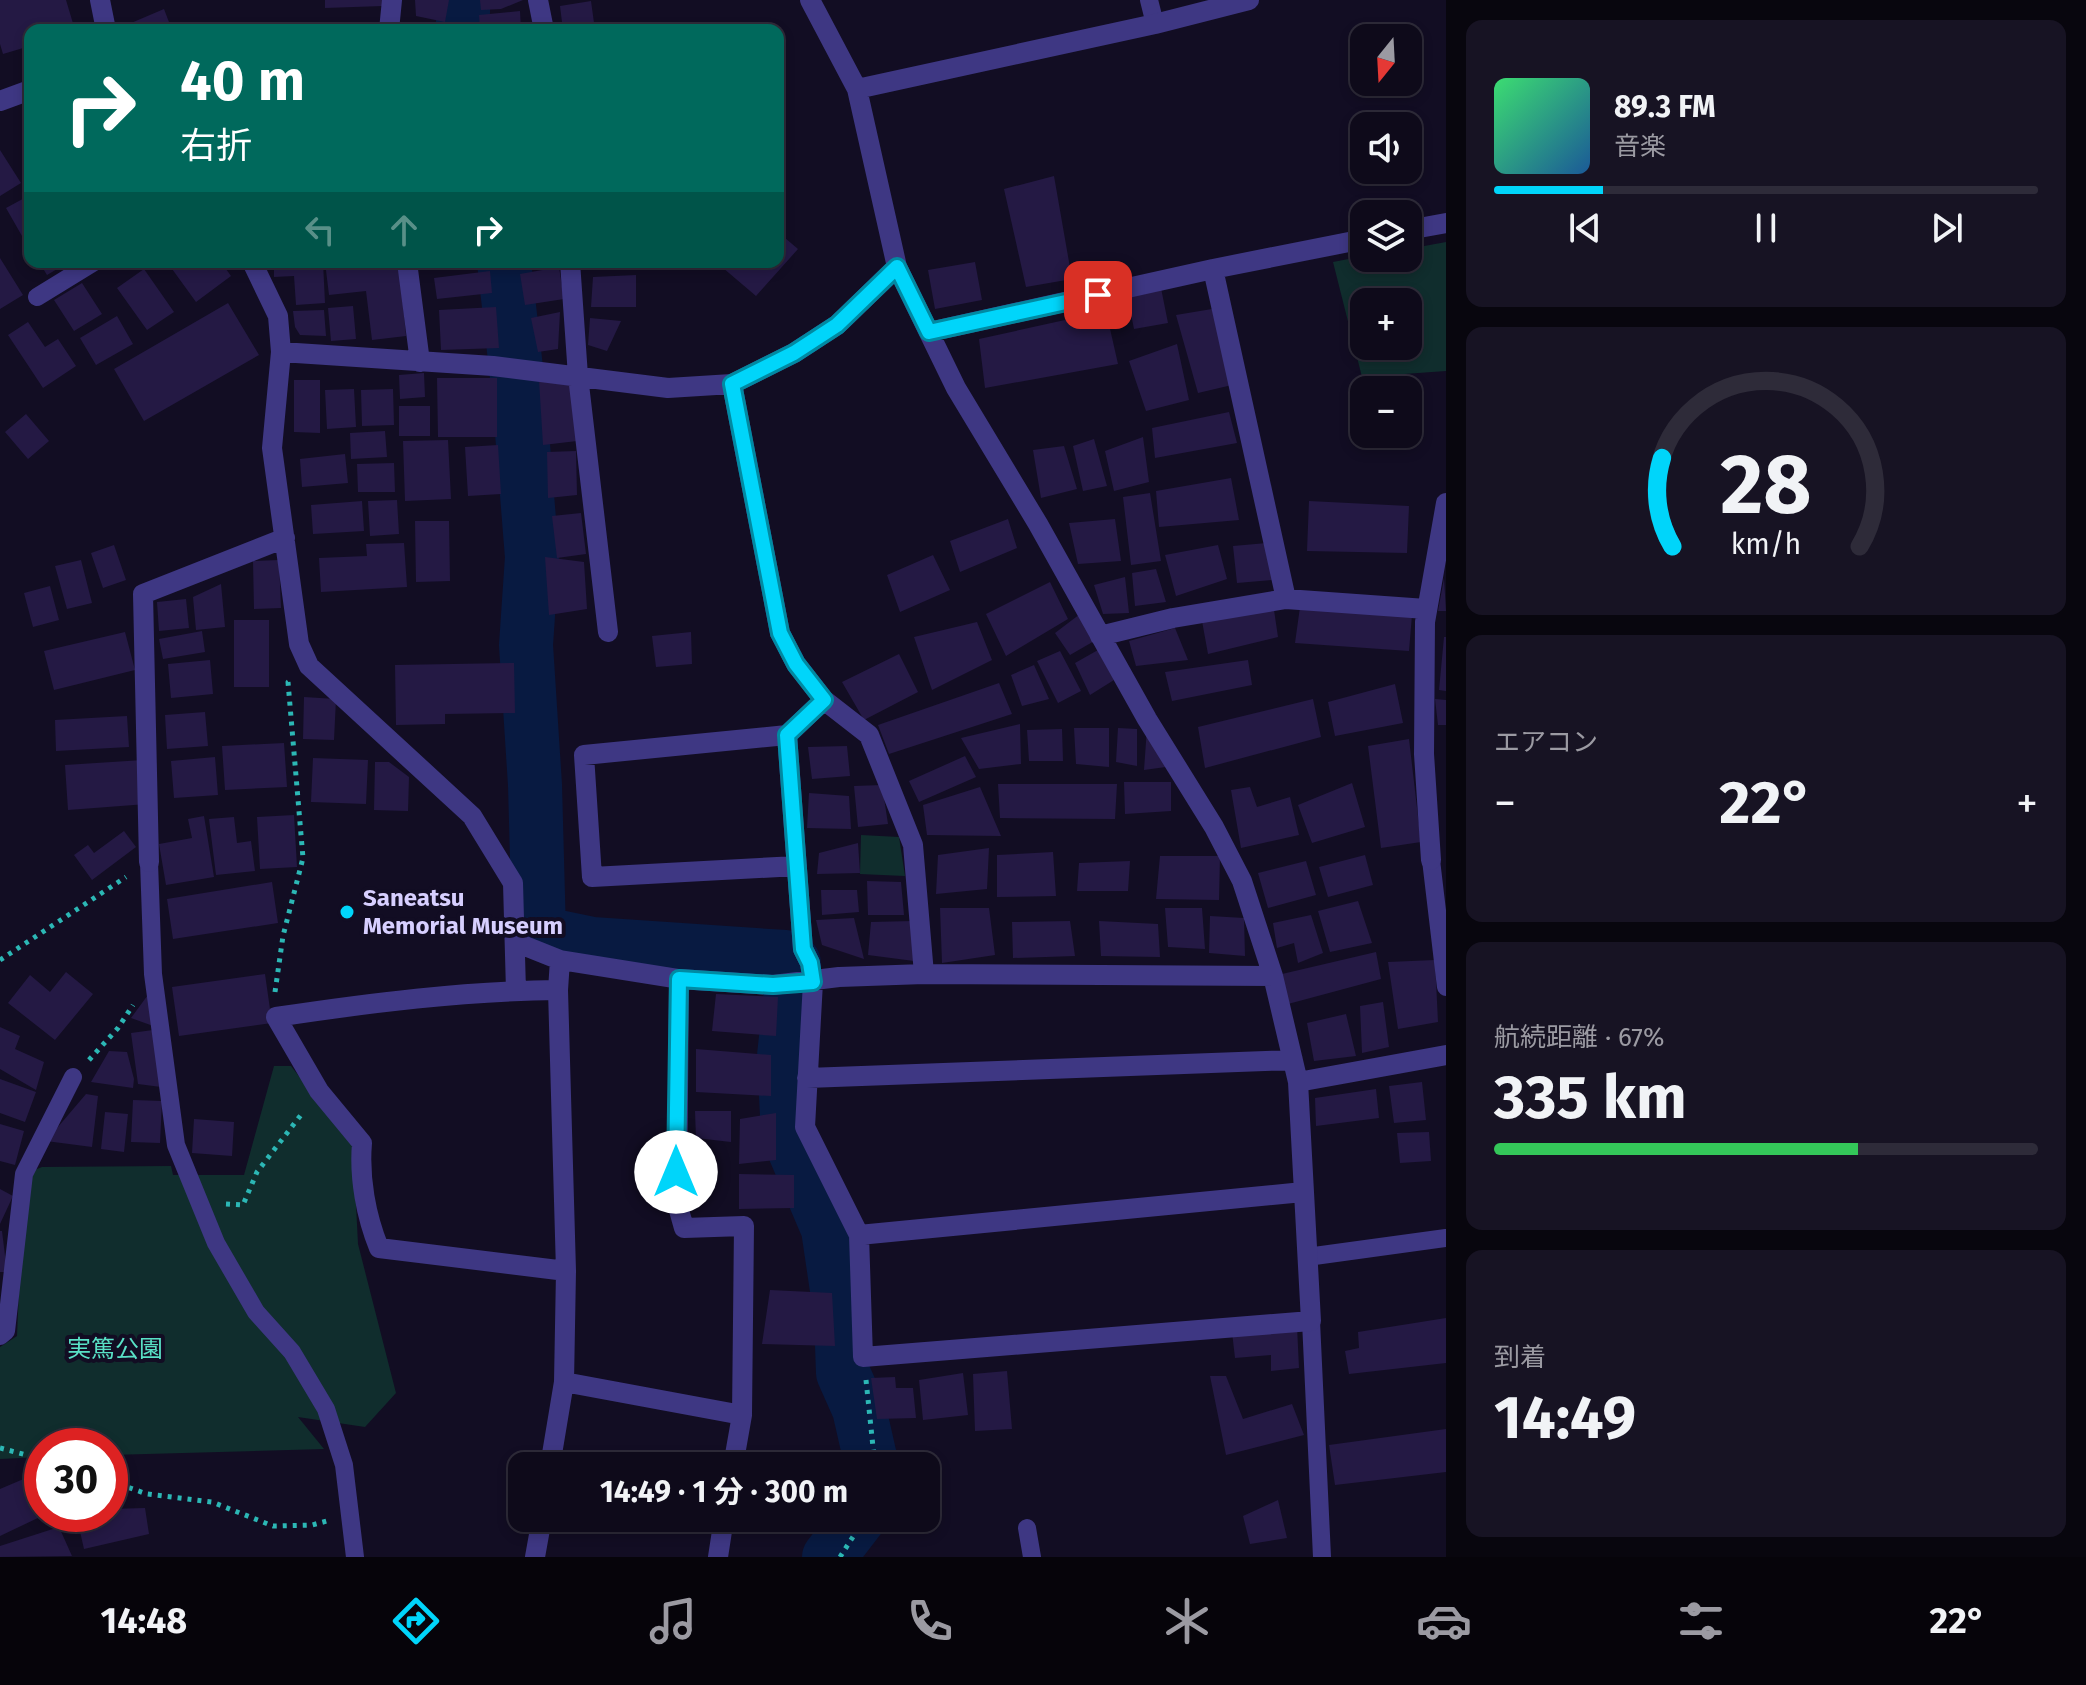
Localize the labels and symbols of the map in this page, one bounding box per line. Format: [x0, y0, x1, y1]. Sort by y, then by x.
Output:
north arrow [1350, 24, 1422, 96]
pin [1064, 261, 1132, 329]
place label: Saneatsu Memorial Museum [363, 884, 563, 940]
marker: Saneatsu Memorial Museum [338, 903, 356, 921]
position arrow [634, 1130, 718, 1214]
park label: 実篤公園 [67, 1335, 163, 1363]
speed limit sign: 30 [24, 1428, 128, 1532]

